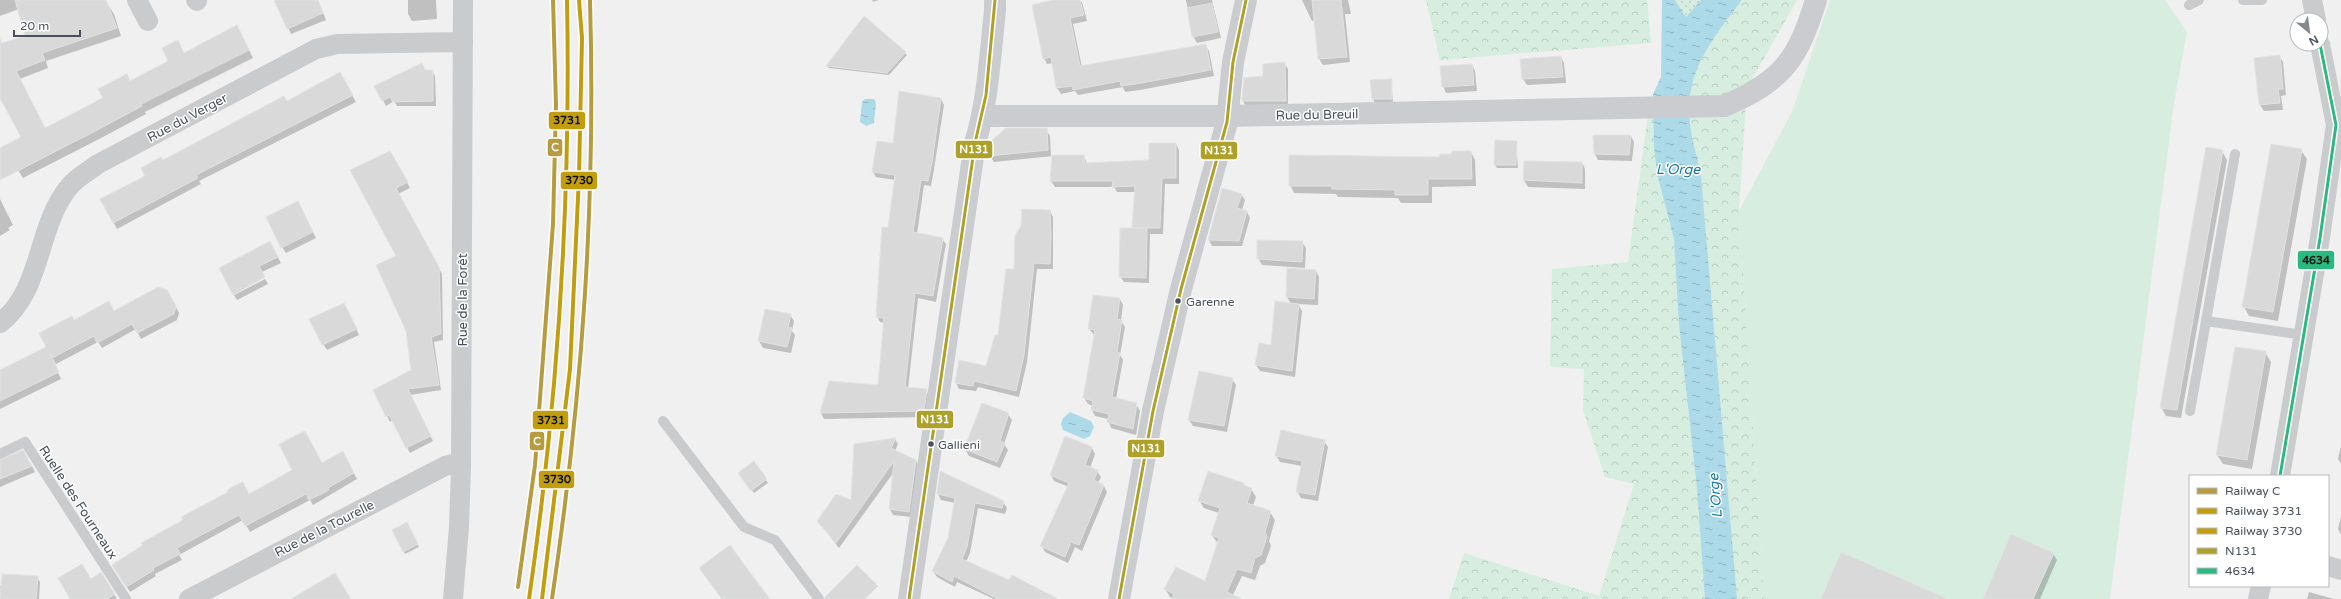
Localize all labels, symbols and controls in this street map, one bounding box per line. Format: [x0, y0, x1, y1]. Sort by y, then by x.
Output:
scale bar [14, 12, 80, 38]
north arrow [2289, 12, 2329, 52]
text: 20 m [20, 19, 49, 33]
text: N [2307, 32, 2321, 48]
street label: Rue du Verger [145, 90, 230, 146]
street label: Rue du Breuil [1275, 106, 1359, 124]
line badge: 3731 [548, 111, 586, 130]
text: 3731 [553, 114, 581, 127]
line badge: C [547, 138, 563, 157]
line badge: N131 [955, 140, 993, 159]
text: C [551, 141, 559, 154]
line badge: N131 [1200, 141, 1238, 160]
text: N131 [959, 143, 989, 156]
text: N131 [1204, 144, 1234, 157]
water label: L'Orge [1656, 161, 1701, 178]
line badge: 3730 [560, 171, 598, 190]
text: 3730 [565, 174, 593, 187]
line badge: 4634 [2297, 250, 2335, 270]
street label: Rue de la Forêt [455, 253, 471, 347]
text: 4634 [2302, 254, 2330, 267]
place label: Garenne [1186, 295, 1235, 309]
marker: Garenne [1173, 296, 1183, 306]
line badge: 3731 [532, 410, 569, 430]
line badge: N131 [916, 410, 954, 429]
text: N131 [920, 413, 950, 426]
text: 3731 [537, 414, 565, 427]
line badge: C [529, 431, 545, 451]
text: C [533, 435, 541, 448]
place label: Gallieni [938, 438, 980, 452]
marker: Gallieni [926, 439, 936, 449]
line badge: N131 [1127, 439, 1165, 458]
text: N131 [1131, 442, 1161, 455]
street label: Ruelle des Fourneaux [35, 443, 121, 562]
line badge: 3730 [538, 470, 575, 489]
water label: L'Orge [1705, 472, 1726, 519]
text: 3730 [543, 473, 571, 486]
legend [2189, 475, 2329, 587]
text: Railway C [2225, 484, 2280, 498]
street label: Rue de la Tourelle [272, 497, 377, 561]
text: Railway 3731 [2225, 504, 2302, 518]
text: Railway 3730 [2225, 524, 2303, 538]
text: N131 [2225, 544, 2257, 558]
text: 4634 [2225, 564, 2256, 578]

